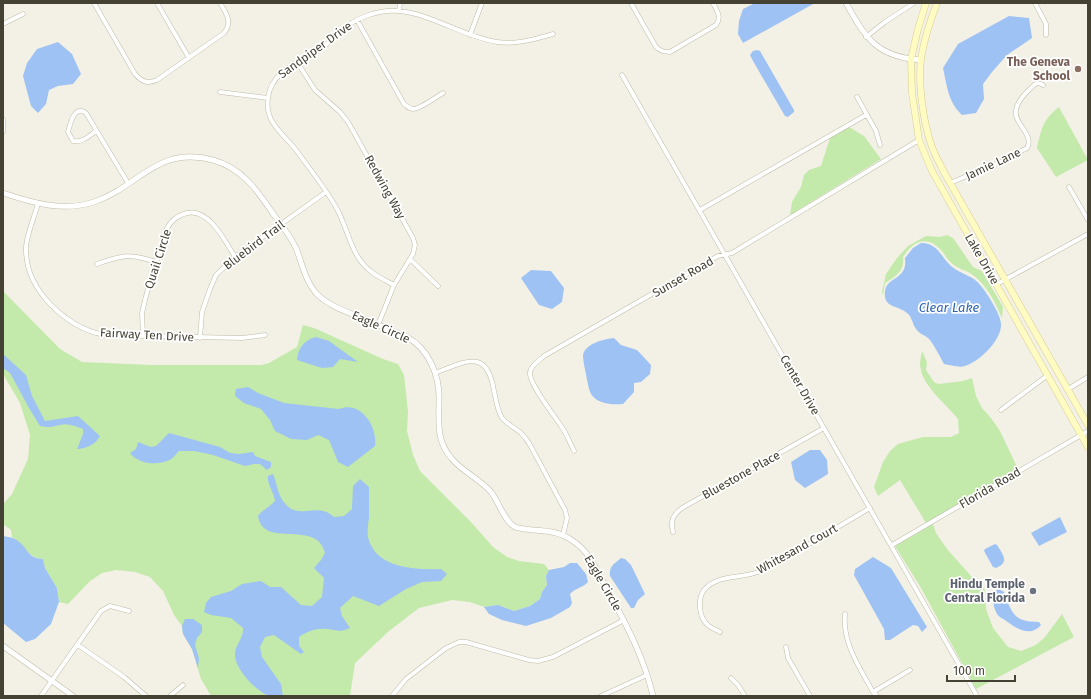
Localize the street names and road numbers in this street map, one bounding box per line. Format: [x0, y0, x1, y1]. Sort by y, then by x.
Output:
street label: Sandpiper Drive [276, 19, 354, 81]
street label: Jamie Lane [963, 145, 1023, 183]
street label: Redwing Way [362, 153, 408, 222]
street label: Bluebird Trail [221, 217, 288, 273]
street label: Quail Circle [142, 227, 174, 291]
street label: Lake Drive [962, 231, 1002, 287]
street label: Sunset Road [650, 254, 716, 300]
street label: Eagle Circle [350, 308, 412, 346]
street label: Fairway Ten Drive [100, 326, 194, 344]
street label: Center Drive [777, 353, 823, 417]
street label: Bluestone Place [700, 448, 782, 502]
street label: Florida Road [957, 465, 1023, 511]
street label: Whitesand Court [754, 521, 840, 577]
street label: Eagle Circle [581, 553, 625, 613]

